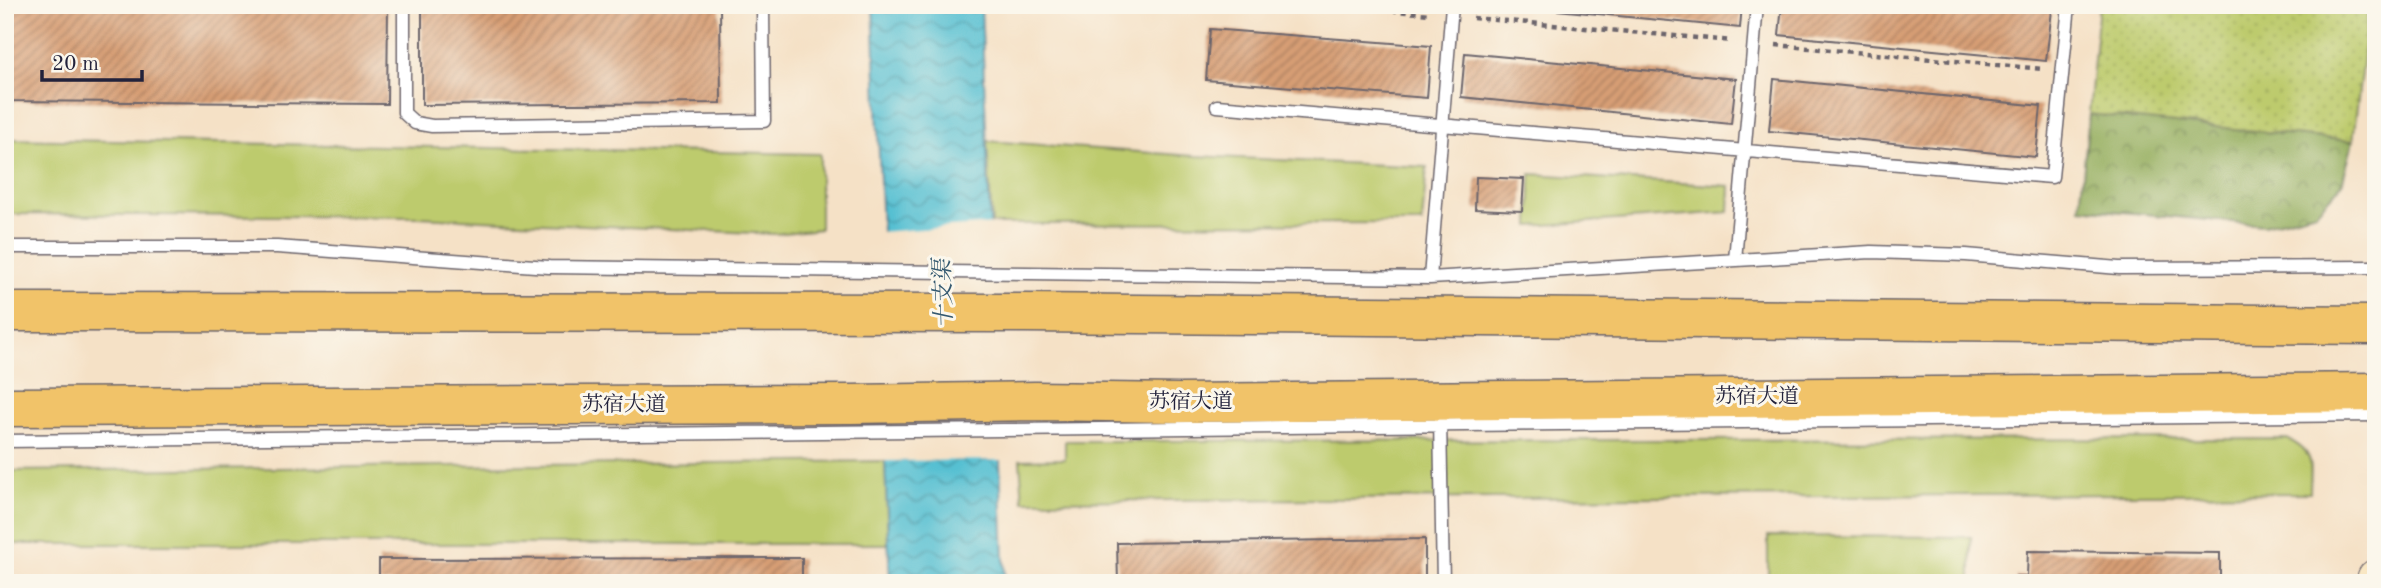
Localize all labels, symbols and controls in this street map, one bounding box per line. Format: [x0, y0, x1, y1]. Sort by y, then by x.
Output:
scale bar [42, 38, 142, 82]
text: 20 m [52, 54, 99, 75]
water label: 十支渠 [929, 256, 957, 329]
street label: 苏宿大道 [1715, 385, 1799, 408]
street label: 苏宿大道 [1149, 390, 1233, 413]
street label: 苏宿大道 [582, 393, 666, 416]

